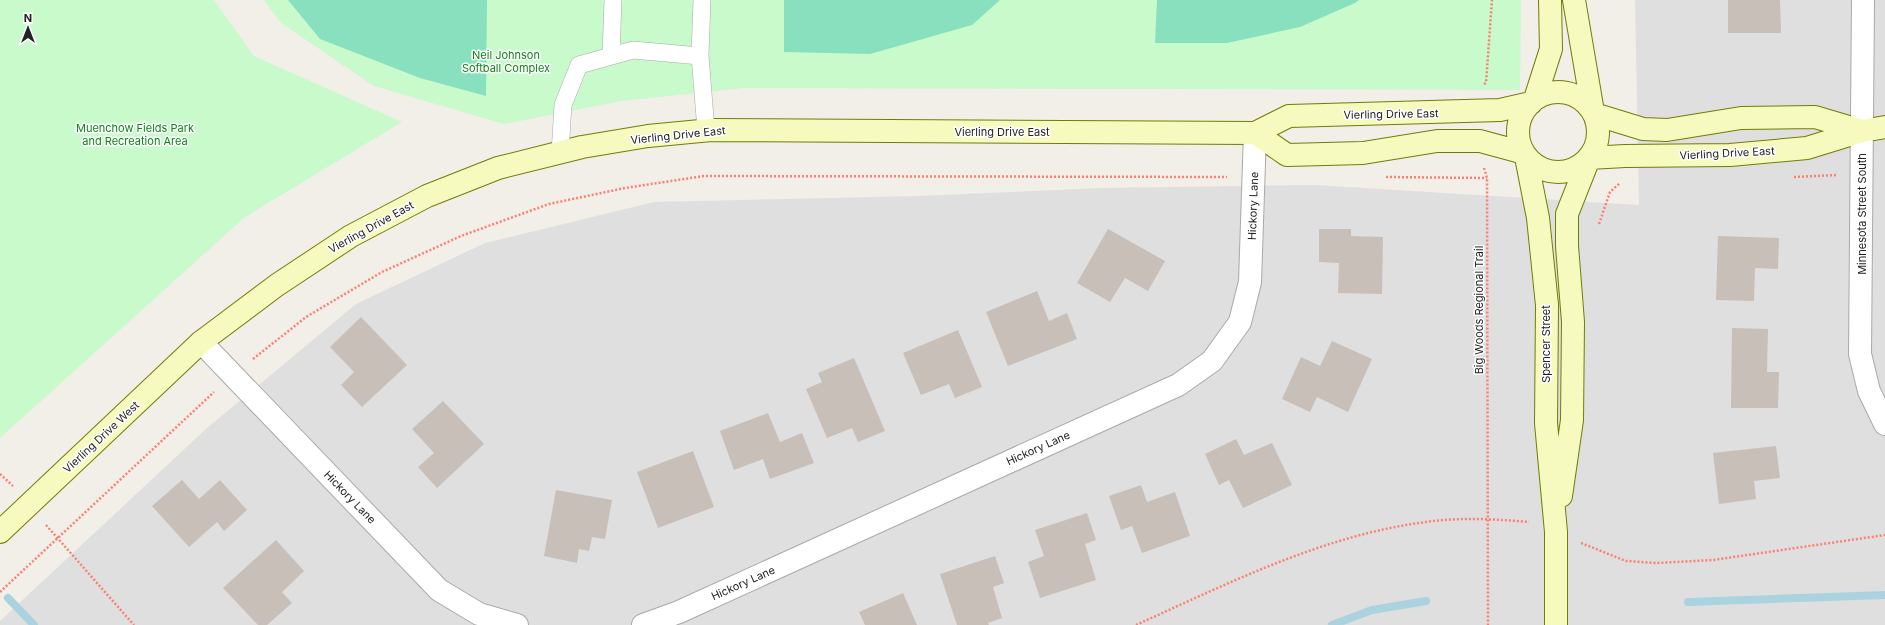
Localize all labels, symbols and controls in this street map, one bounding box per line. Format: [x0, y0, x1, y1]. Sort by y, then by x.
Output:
north arrow [8, 8, 48, 48]
text: N [24, 11, 32, 25]
park label: Neil Johnson Softball Complex [462, 48, 550, 75]
street label: Vierling Drive East [1343, 106, 1439, 122]
park label: Muenchow Fields Park and Recreation Area [76, 121, 194, 148]
street label: Vierling Drive East [630, 123, 726, 147]
street label: Vierling Drive East [954, 125, 1050, 139]
street label: Vierling Drive East [1679, 143, 1775, 162]
street label: Minnesota Street South [1855, 153, 1869, 275]
street label: Hickory Lane [1245, 172, 1261, 240]
street label: Vierling Drive East [326, 198, 416, 256]
street label: Big Woods Regional Trail [1472, 246, 1486, 374]
street label: Spencer Street [1539, 305, 1553, 383]
street label: Vierling Drive West [60, 398, 142, 476]
street label: Hickory Lane [1004, 428, 1072, 468]
street label: Hickory Lane [321, 468, 379, 526]
street label: Hickory Lane [709, 563, 777, 603]

